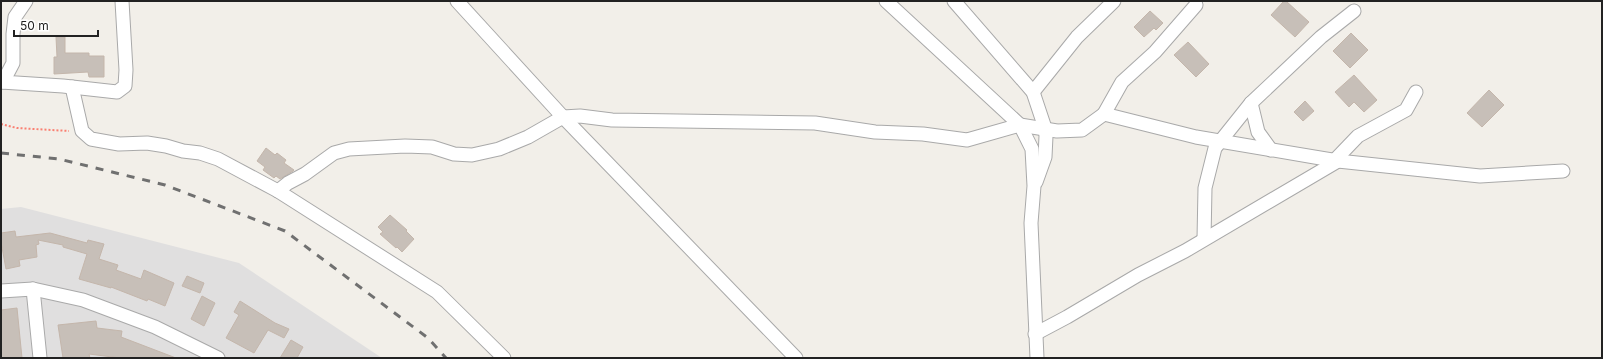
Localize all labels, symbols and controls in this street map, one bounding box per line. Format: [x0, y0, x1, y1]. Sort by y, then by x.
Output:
scale bar [14, 12, 98, 38]
text: 50 m [20, 18, 49, 33]

